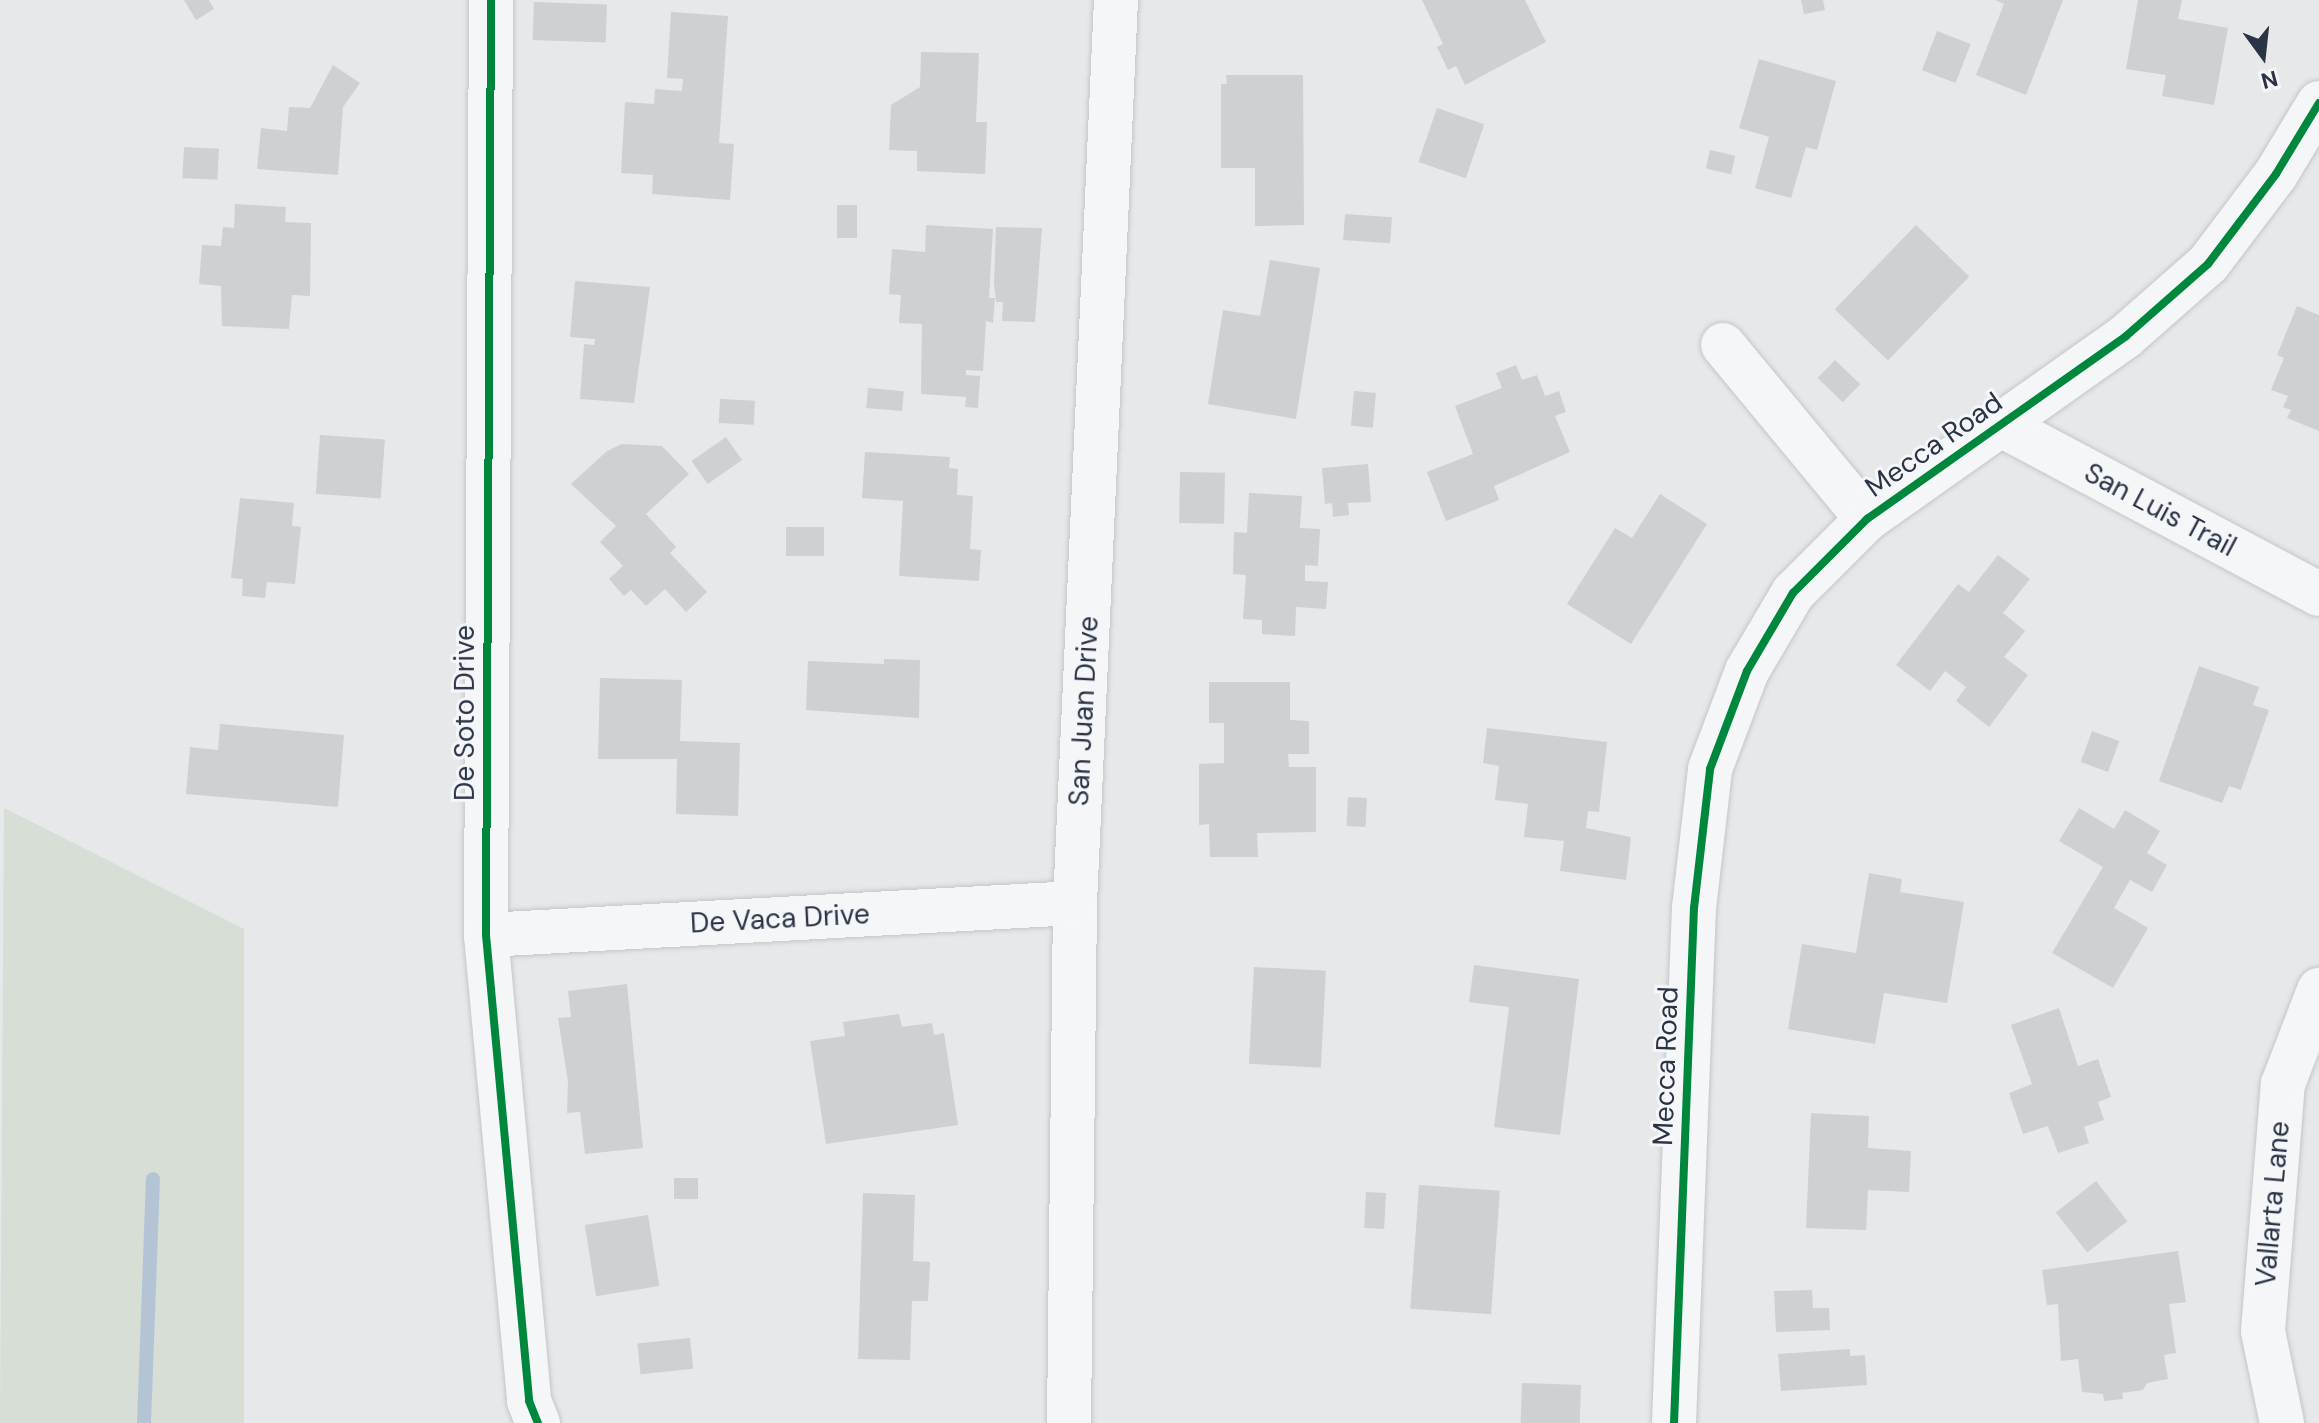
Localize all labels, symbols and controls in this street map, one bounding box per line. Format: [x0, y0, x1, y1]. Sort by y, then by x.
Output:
north arrow [2223, 16, 2303, 96]
text: N [2258, 64, 2281, 96]
street label: Mecca Road [1859, 386, 2009, 504]
street label: San Luis Trail [2079, 456, 2241, 564]
street label: San Juan Drive [1062, 615, 1106, 807]
street label: De Soto Drive [448, 625, 482, 801]
street label: De Vaca Drive [689, 898, 871, 940]
street label: Mecca Road [1646, 986, 1686, 1146]
street label: Vallarta Lane [2249, 1120, 2297, 1288]

